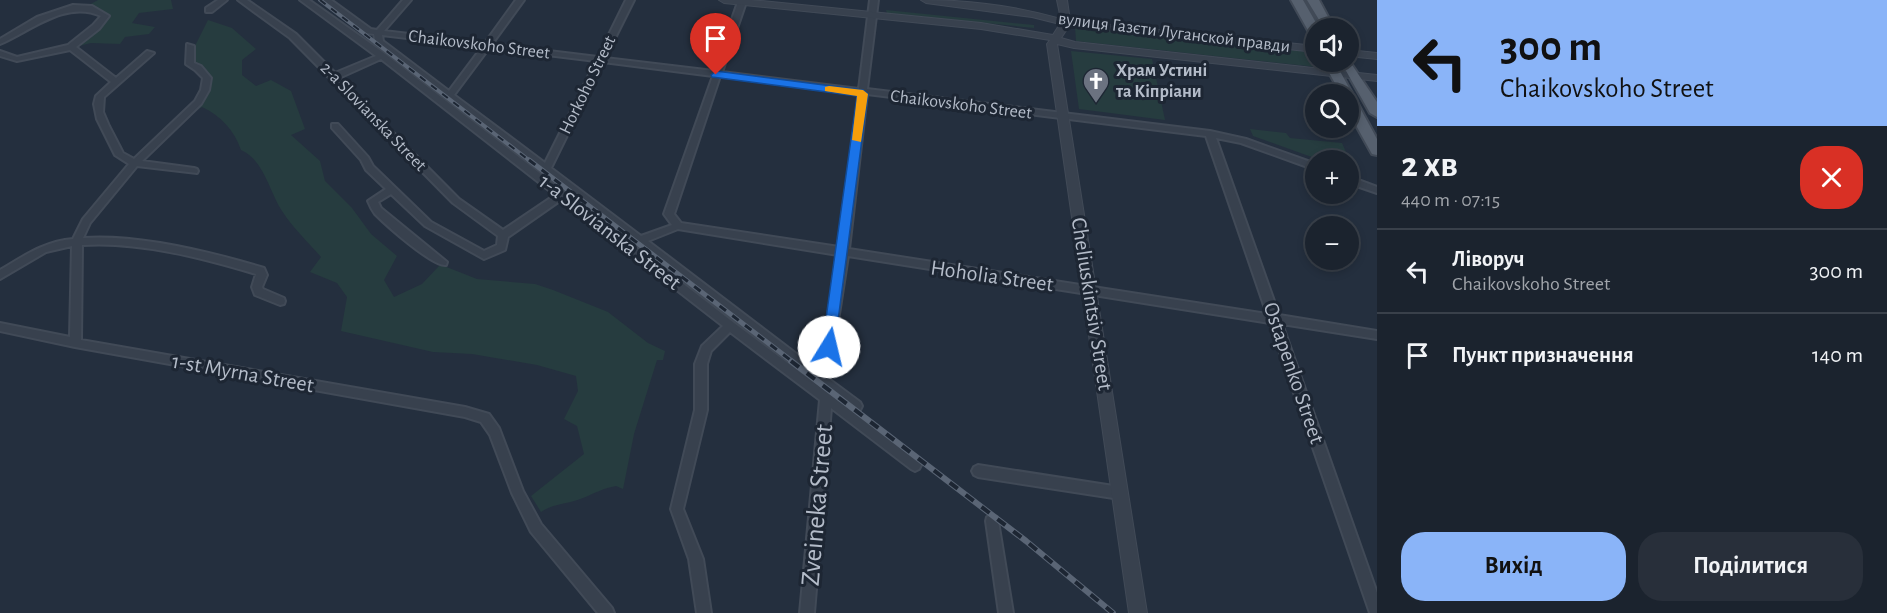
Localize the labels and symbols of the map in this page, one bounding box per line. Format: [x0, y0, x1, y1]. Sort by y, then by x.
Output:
street label: вулиця Газєти Луганской правди [1057, 10, 1291, 56]
pin [690, 13, 741, 75]
street label: Chaikovskoho Street [407, 27, 551, 63]
street label: Horkoho Street [557, 33, 620, 137]
street label: 2-a Slovianska Street [317, 59, 430, 175]
place label: Храм Устині та Кіпріани [1115, 62, 1207, 101]
church icon: Храм Устині та Кіпріани [1081, 66, 1111, 104]
street label: Chaikovskoho Street [889, 87, 1033, 123]
street label: 1-a Slovianska Street [535, 170, 685, 294]
street label: Cheliuskintsiv Street [1067, 216, 1117, 392]
street label: Hoholia Street [929, 256, 1055, 296]
street label: Ostapenko Street [1260, 300, 1328, 446]
position arrow [797, 315, 861, 379]
street label: 1-st Myrna Street [170, 350, 316, 396]
street label: Zveineka Street [796, 423, 838, 587]

